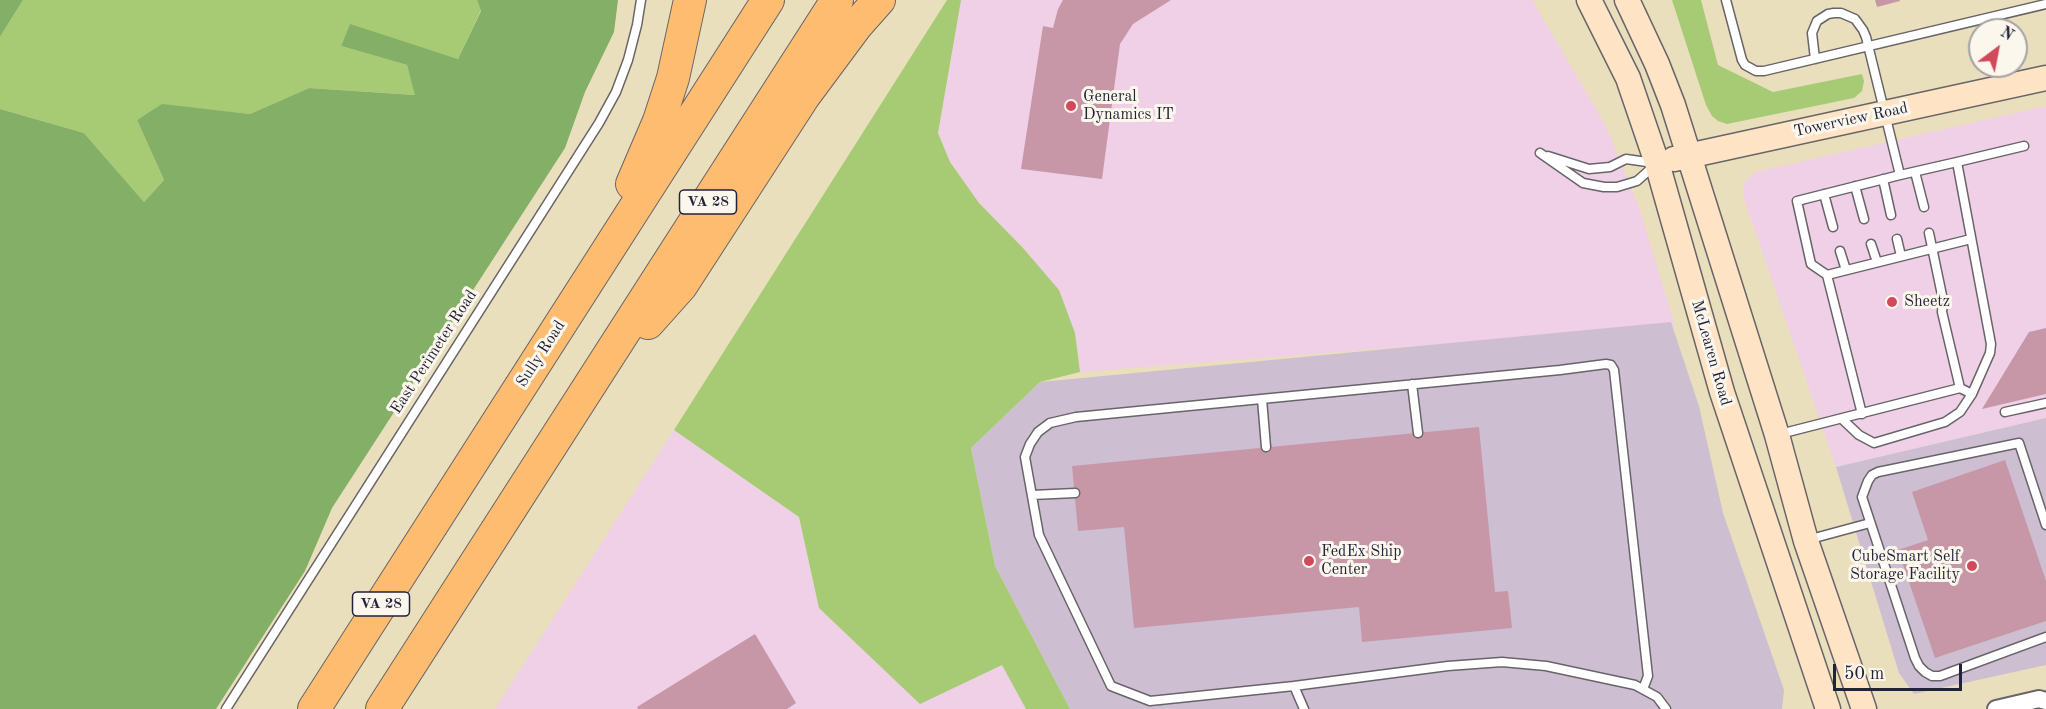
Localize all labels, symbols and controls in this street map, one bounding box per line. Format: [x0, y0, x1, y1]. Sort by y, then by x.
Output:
north arrow [1968, 18, 2028, 78]
text: N [1997, 24, 2016, 44]
place label: General Dynamics IT [1083, 87, 1174, 125]
marker: General Dynamics IT [1064, 99, 1078, 113]
street label: Towerview Road [1792, 99, 1910, 141]
road number: VA 28 [680, 190, 736, 214]
street label: East Perimeter Road [387, 286, 481, 418]
place label: Sheetz [1904, 292, 1950, 312]
marker: Sheetz [1885, 295, 1899, 309]
street label: McLearen Road [1687, 298, 1735, 408]
street label: Sully Road [512, 317, 570, 391]
place label: FedEx Ship Center [1321, 542, 1401, 580]
place label: CubeSmart Self Storage Facility [1850, 547, 1960, 585]
marker: FedEx Ship Center [1302, 554, 1316, 568]
marker: CubeSmart Self Storage Facility [1965, 559, 1979, 573]
road number: VA 28 [352, 592, 410, 616]
scale bar [1836, 652, 1965, 690]
text: 50 m [1844, 665, 1884, 683]

